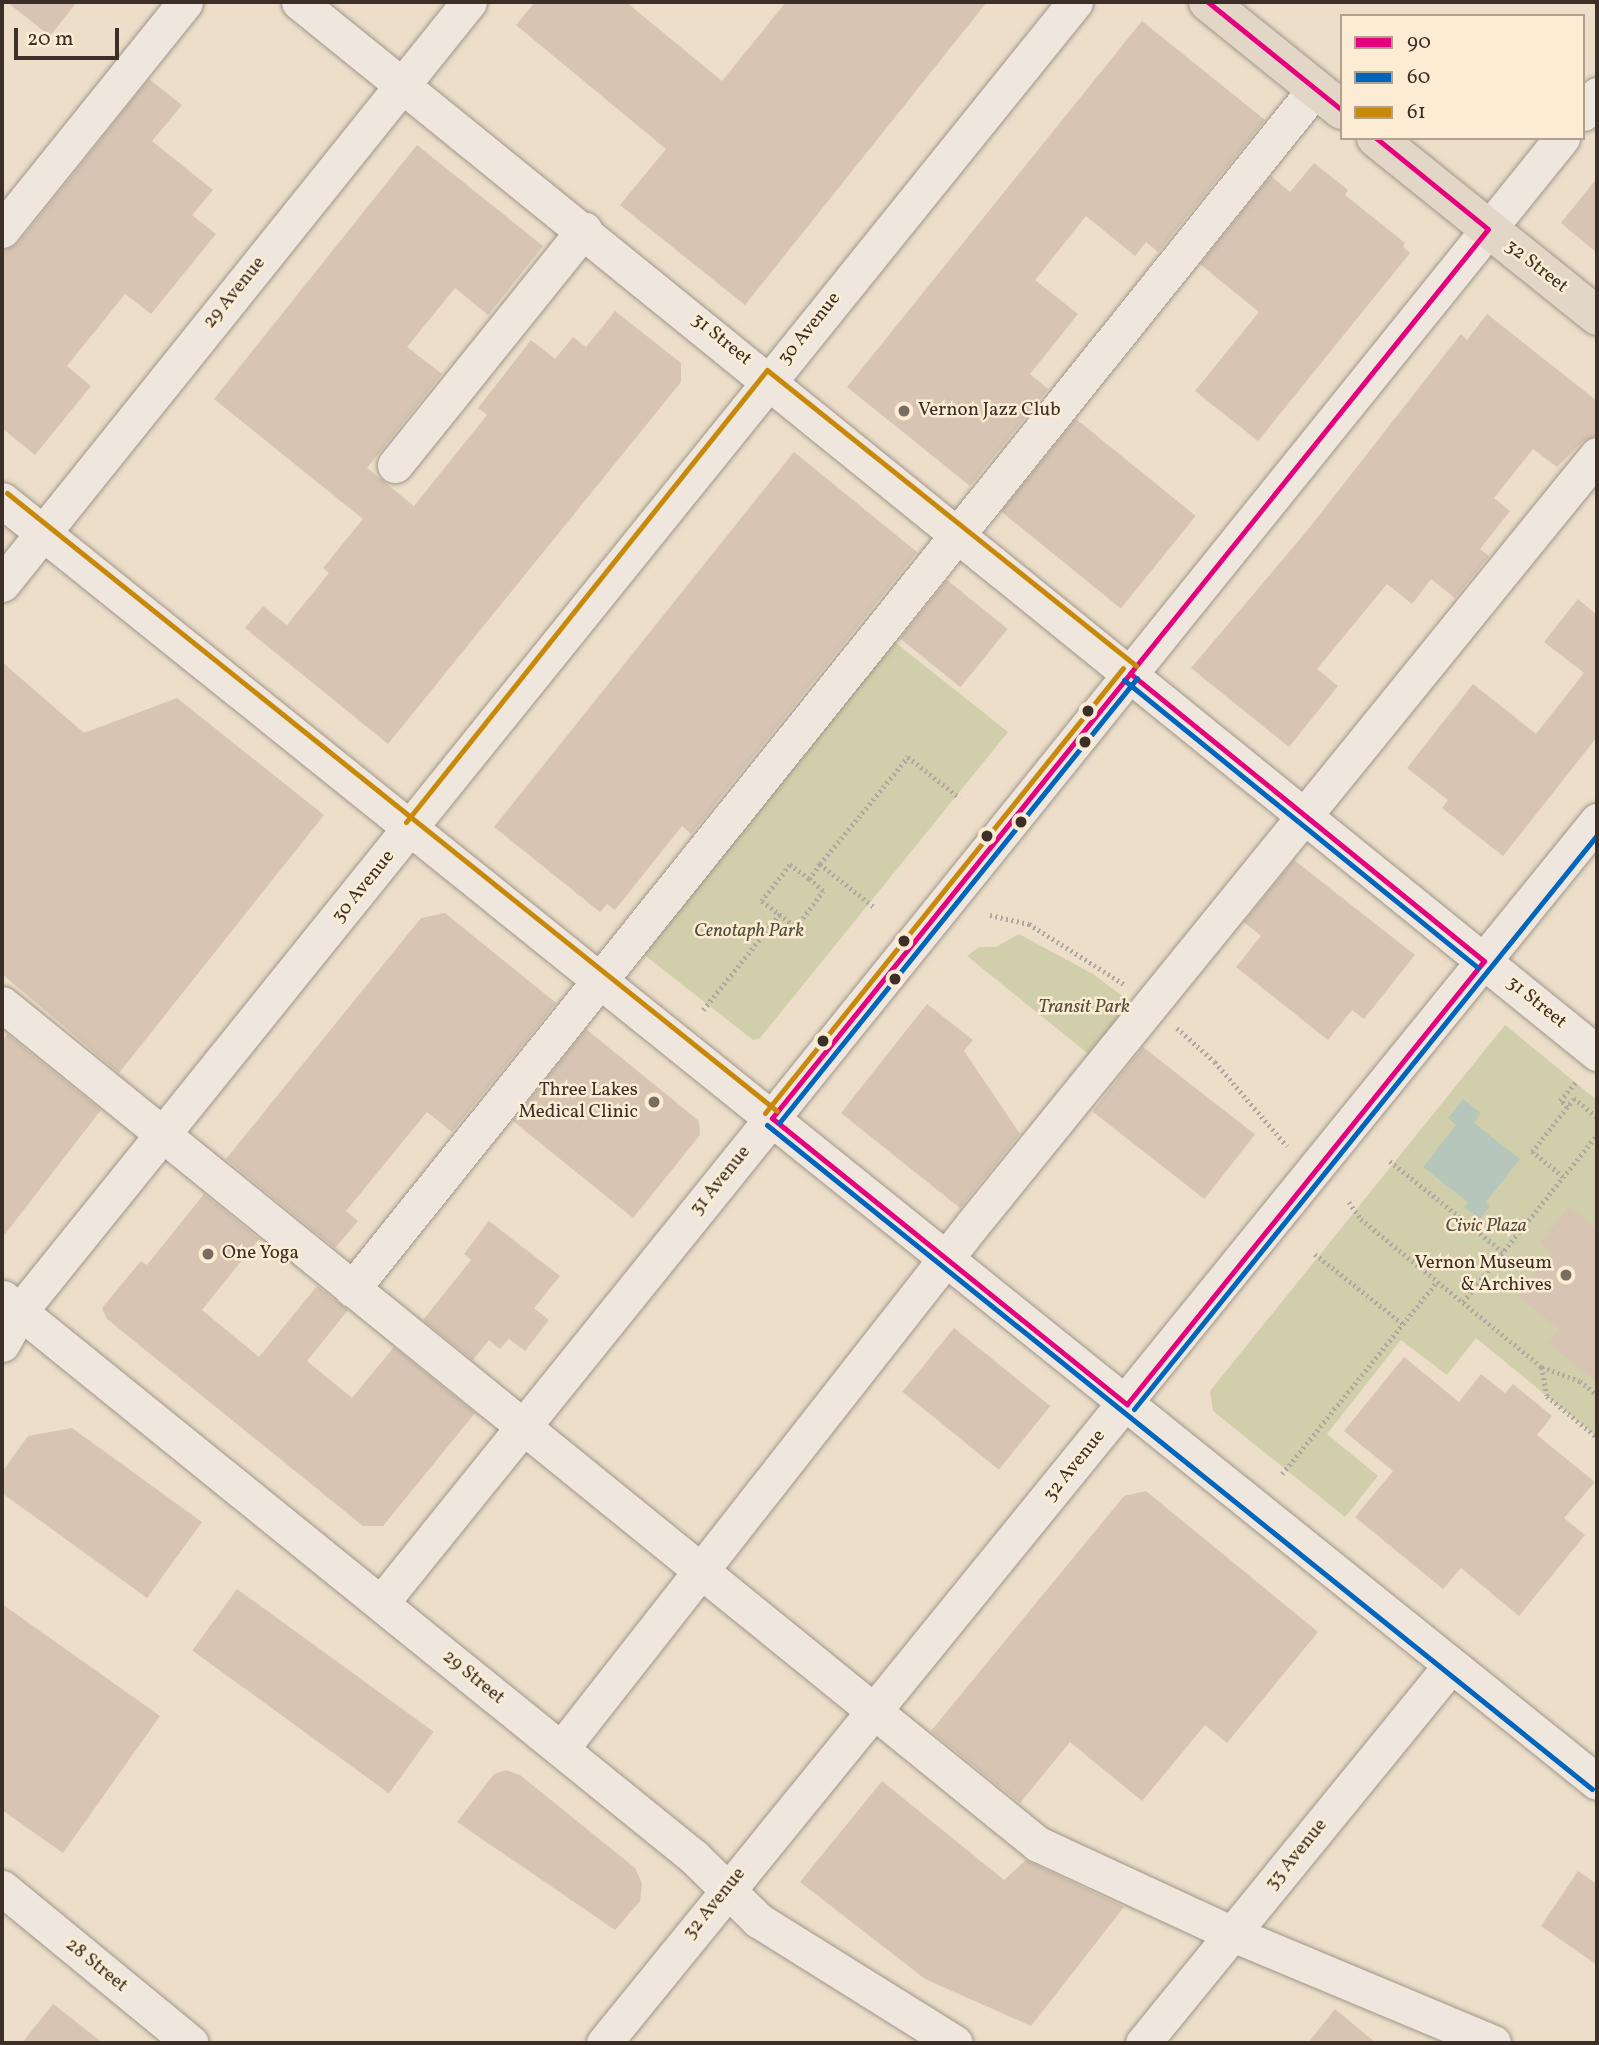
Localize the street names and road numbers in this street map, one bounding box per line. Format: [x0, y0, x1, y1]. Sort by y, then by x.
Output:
street label: 32 Street [1500, 235, 1572, 299]
street label: 29 Avenue [199, 252, 271, 334]
street label: 30 Avenue [774, 288, 846, 370]
street label: 31 Street [686, 309, 756, 371]
street label: 30 Avenue [328, 846, 400, 928]
street label: 31 Street [1501, 972, 1571, 1034]
street label: 31 Avenue [686, 1142, 756, 1220]
street label: 32 Avenue [1039, 1425, 1111, 1507]
street label: 29 Street [437, 1646, 509, 1710]
street label: 33 Avenue [1261, 1815, 1333, 1895]
street label: 32 Avenue [679, 1863, 751, 1945]
street label: 28 Street [60, 1934, 132, 1998]

